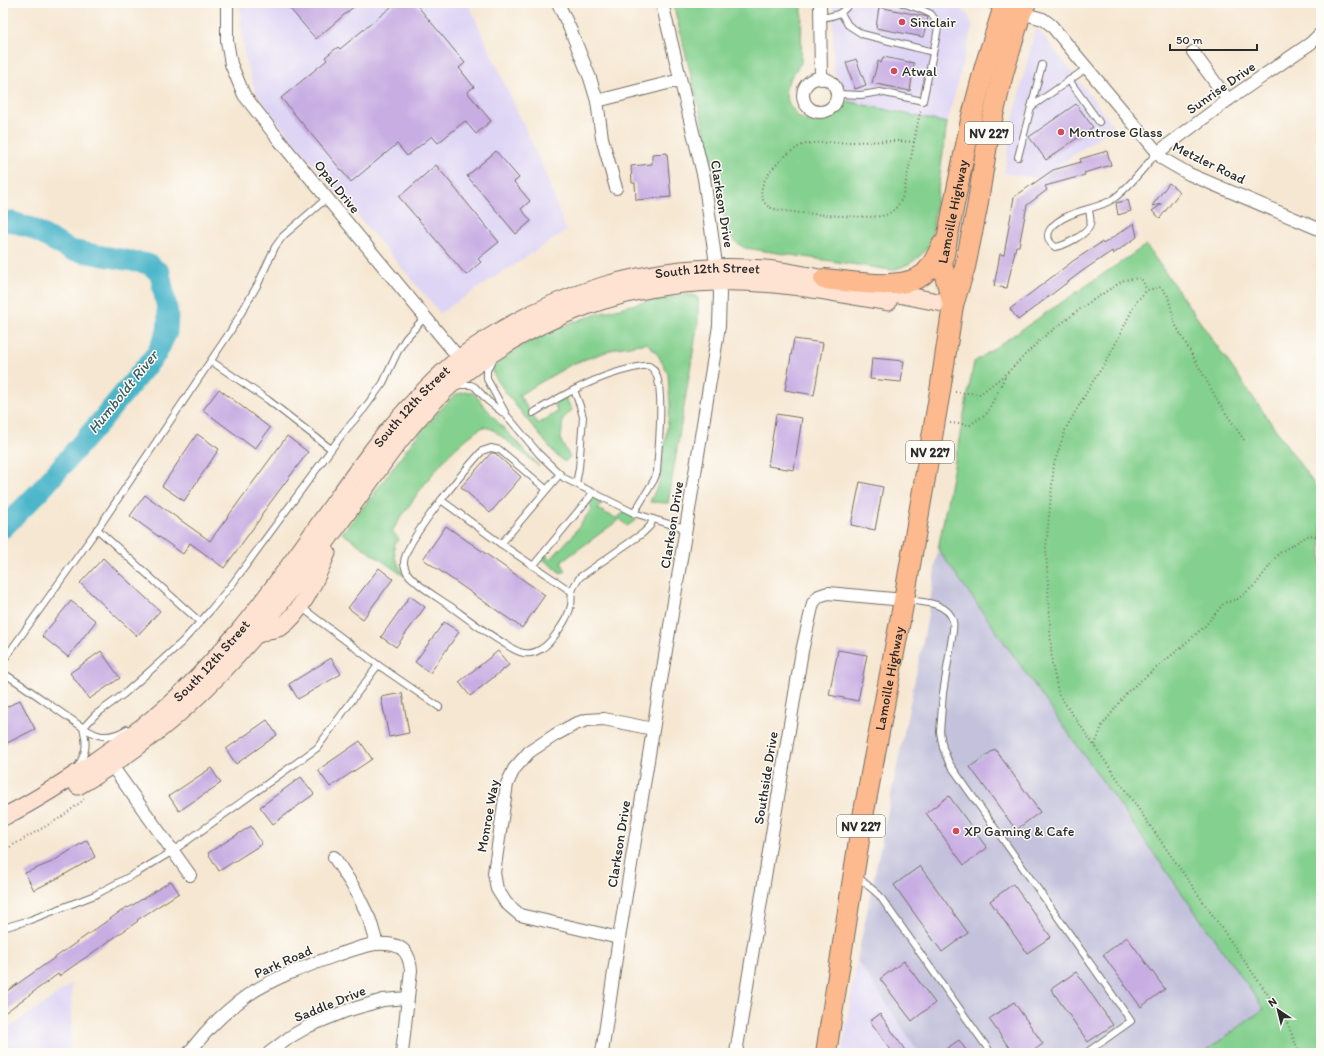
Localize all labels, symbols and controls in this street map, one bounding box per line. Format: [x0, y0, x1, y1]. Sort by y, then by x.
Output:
place label: Sinclair [910, 14, 956, 31]
marker: Sinclair [897, 17, 907, 27]
scale bar [1170, 26, 1257, 52]
text: 50 m [1176, 33, 1202, 47]
street label: Sunrise Drive [1183, 58, 1259, 118]
place label: Atwal [902, 63, 937, 80]
marker: Atwal [889, 66, 899, 76]
road number: NV 227 [965, 122, 1013, 144]
place label: Montrose Glass [1069, 124, 1163, 141]
marker: Montrose Glass [1056, 127, 1066, 137]
street label: Metzler Road [1170, 138, 1249, 188]
street label: Opal Drive [310, 157, 364, 217]
street label: Lamoille Highway [934, 158, 971, 265]
street label: Clarkson Drive [707, 159, 737, 249]
street label: South 12th Street [654, 259, 761, 282]
water label: Humboldt River [84, 345, 163, 437]
street label: South 12th Street [369, 362, 453, 451]
road number: NV 227 [906, 441, 954, 463]
street label: Clarkson Drive [657, 480, 687, 570]
street label: South 12th Street [170, 616, 253, 705]
street label: Lamoille Highway [871, 624, 907, 732]
street label: Southside Drive [750, 730, 782, 826]
street label: Monroe Way [473, 778, 503, 854]
street label: Clarkson Drive [604, 799, 634, 889]
road number: NV 227 [837, 815, 885, 837]
place label: XP Gaming & Cafe [964, 823, 1075, 840]
marker: XP Gaming & Cafe [951, 826, 961, 836]
street label: Park Road [252, 942, 315, 982]
street label: Saddle Drive [292, 982, 369, 1026]
north arrow [1258, 990, 1298, 1030]
text: N [1266, 995, 1279, 1010]

